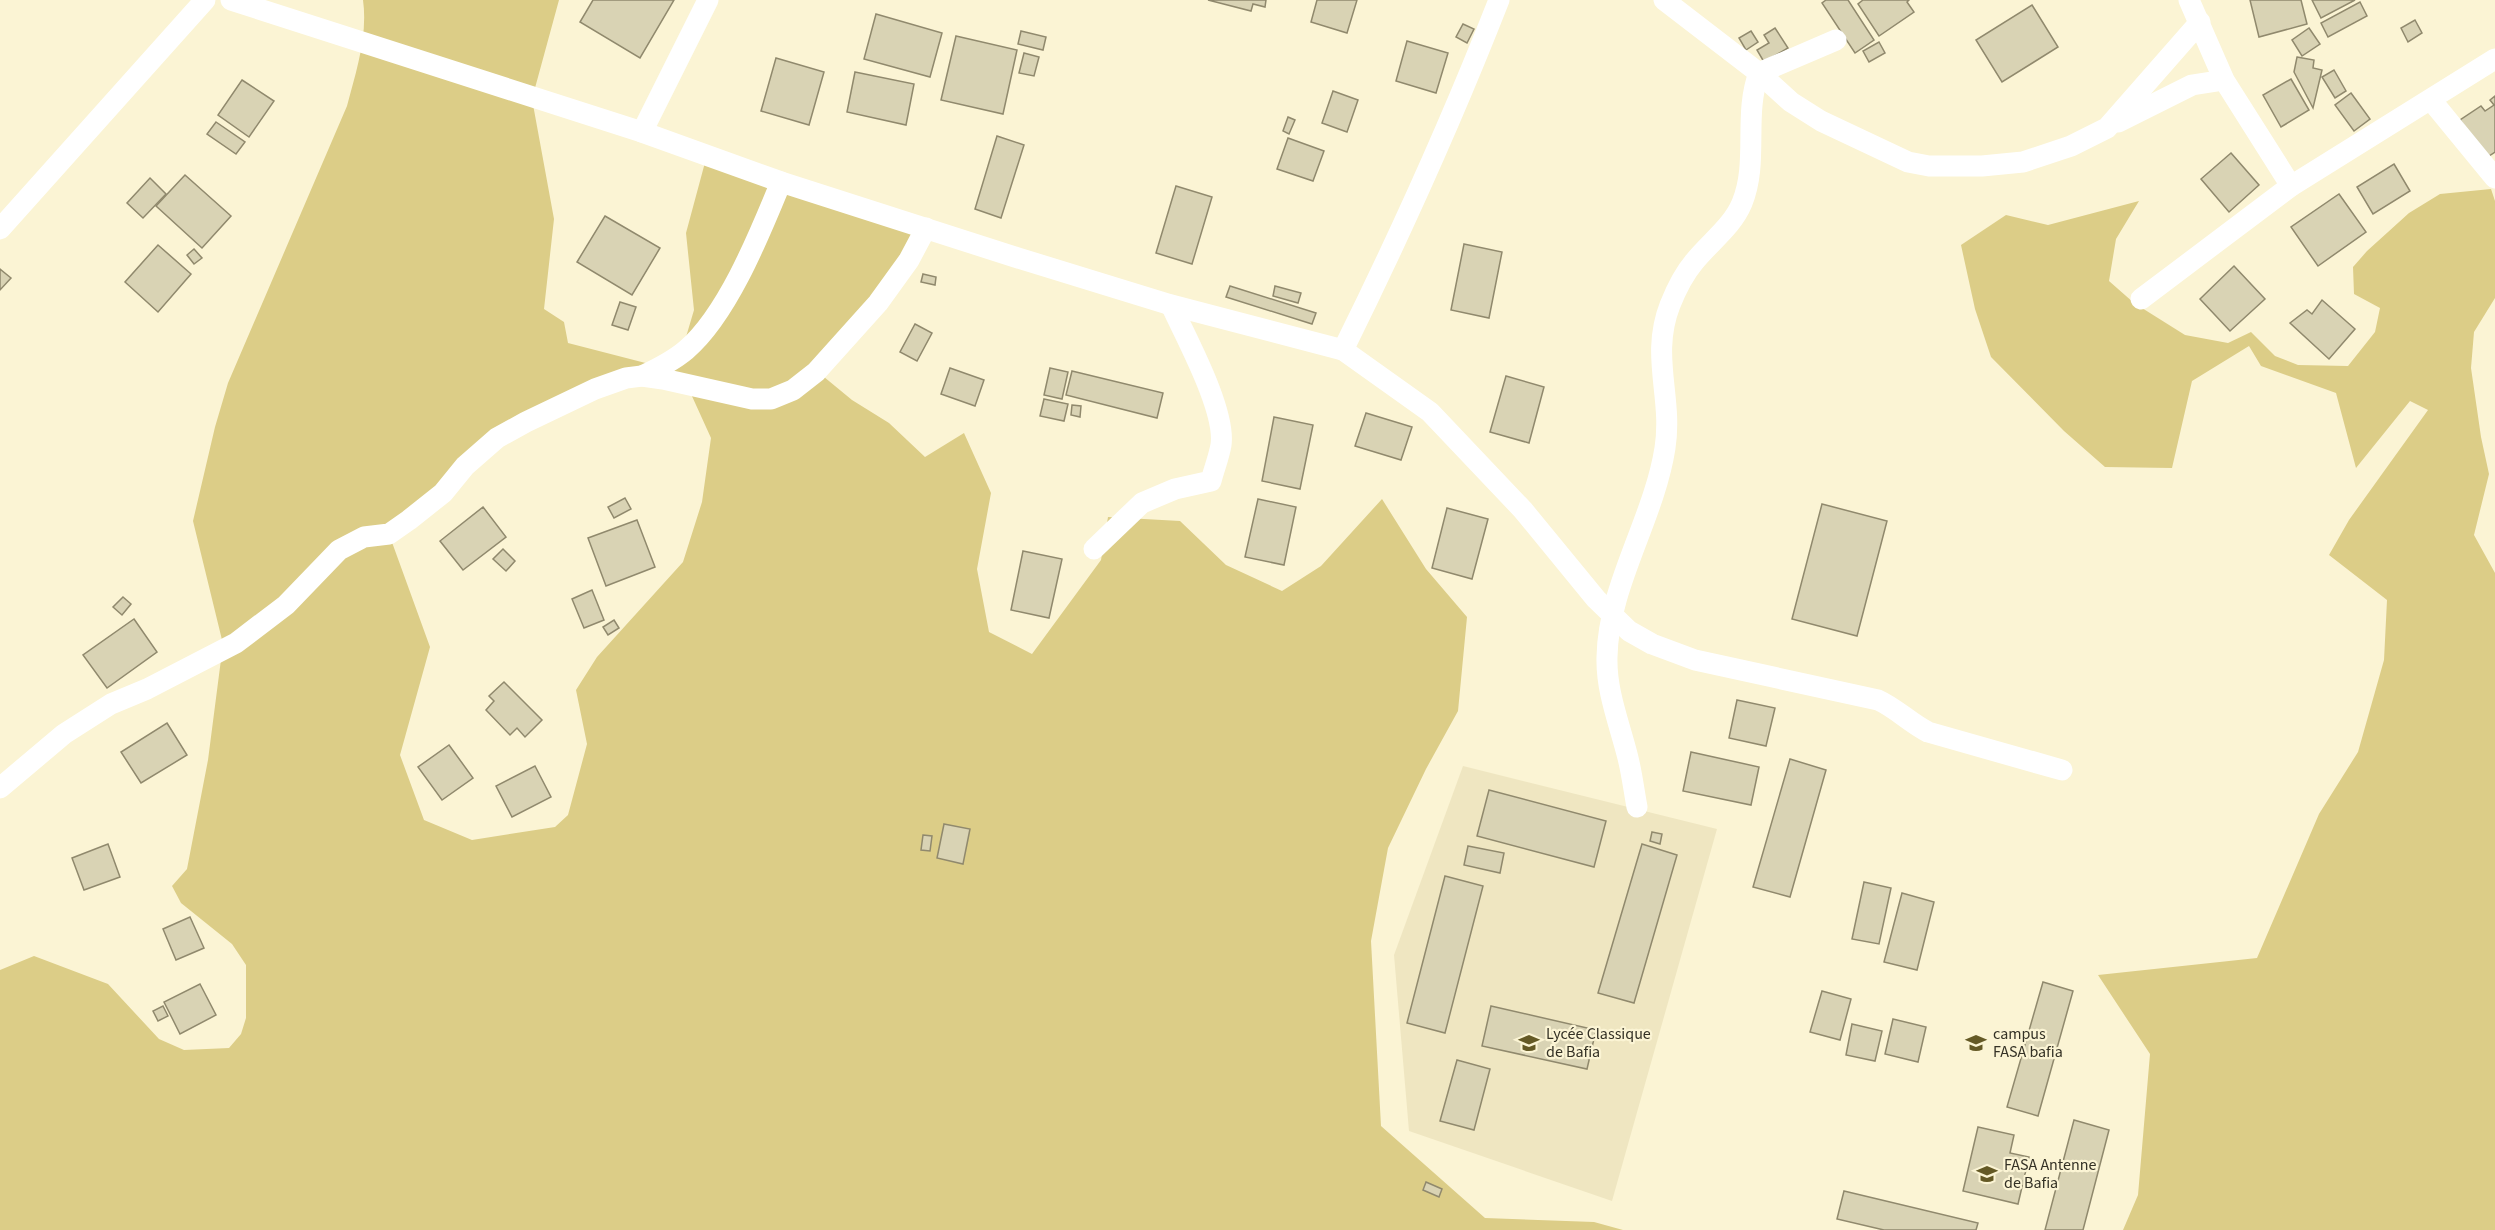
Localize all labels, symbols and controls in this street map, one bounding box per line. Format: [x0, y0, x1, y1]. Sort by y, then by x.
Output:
place label: Lycée Classique de Bafia [1546, 1023, 1651, 1063]
place label: campus FASA bafia [1993, 1023, 2063, 1063]
school or university icon: Lycée Classique de Bafia [1517, 1031, 1541, 1055]
school or university icon: campus FASA bafia [1964, 1031, 1988, 1055]
place label: FASA Antenne de Bafia [2004, 1154, 2096, 1194]
school or university icon: FASA Antenne de Bafia [1975, 1162, 1999, 1186]

